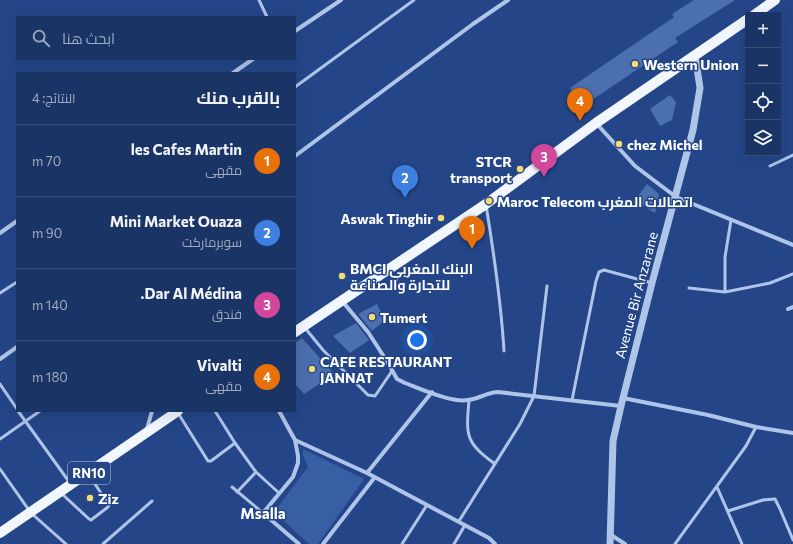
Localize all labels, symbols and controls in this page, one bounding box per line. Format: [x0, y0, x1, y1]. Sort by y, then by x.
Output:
map controls [745, 12, 781, 156]
button: + [745, 12, 781, 48]
search box [16, 16, 296, 60]
icon: search [30, 27, 52, 49]
text: ابحث هنا [62, 29, 115, 47]
button: − [745, 48, 781, 84]
place label: Western Union [643, 56, 739, 73]
marker: Western Union [630, 59, 640, 69]
button: locate [745, 84, 781, 120]
text: بالقرب منك [197, 87, 280, 108]
pin: 4 [567, 88, 593, 121]
text: النتائج: 4 [32, 90, 76, 106]
button: layers [745, 120, 781, 156]
place label: chez Michel [627, 136, 703, 153]
marker: chez Michel [614, 139, 624, 149]
text: les Cafes Martin [131, 140, 242, 158]
pin: 3 [531, 144, 557, 177]
text: 70 m [32, 153, 61, 169]
text: 1 [264, 153, 270, 169]
place label: STCR transport [450, 153, 512, 186]
text: مقهى [205, 162, 242, 178]
marker: STCR transport [515, 164, 525, 174]
pin: 2 [392, 165, 418, 198]
place label: Maroc Telecom اتصالات المغرب [497, 193, 693, 211]
marker: Maroc Telecom اتصالات المغرب [484, 196, 494, 206]
place label: Aswak Tinghir [340, 210, 433, 227]
text: Mini Market Ouaza [110, 212, 242, 230]
marker: Aswak Tinghir [436, 213, 446, 223]
pin: 1 [459, 216, 485, 249]
text: 90 m [32, 225, 62, 241]
text: 2 [263, 225, 271, 241]
street label: Avenue Bir Anzarane [611, 230, 661, 360]
text: سوبرماركت [182, 234, 242, 250]
place label: BMCI البنك المغربي للتجارة والصناعة [350, 260, 473, 294]
marker: BMCI البنك المغربي للتجارة والصناعة [337, 271, 347, 281]
text: Dar Al Médina. [141, 284, 242, 302]
text: 140 m [32, 297, 68, 313]
text: 3 [263, 297, 271, 313]
text: فندق [212, 306, 242, 322]
place label: Tumert [380, 309, 428, 326]
marker: Tumert [367, 312, 377, 322]
your location [407, 330, 427, 350]
place label: CAFE RESTAURANT JANNAT [320, 353, 452, 386]
text: Vivalti [197, 356, 242, 374]
marker: CAFE RESTAURANT JANNAT [307, 364, 317, 374]
text: 180 m [32, 369, 68, 385]
text: 4 [263, 369, 271, 385]
text: مقهى [205, 378, 242, 394]
road number: RN10 [68, 462, 110, 484]
place label: Ziz [98, 490, 119, 507]
marker: Ziz [85, 493, 95, 503]
district label: Msalla [240, 504, 286, 522]

